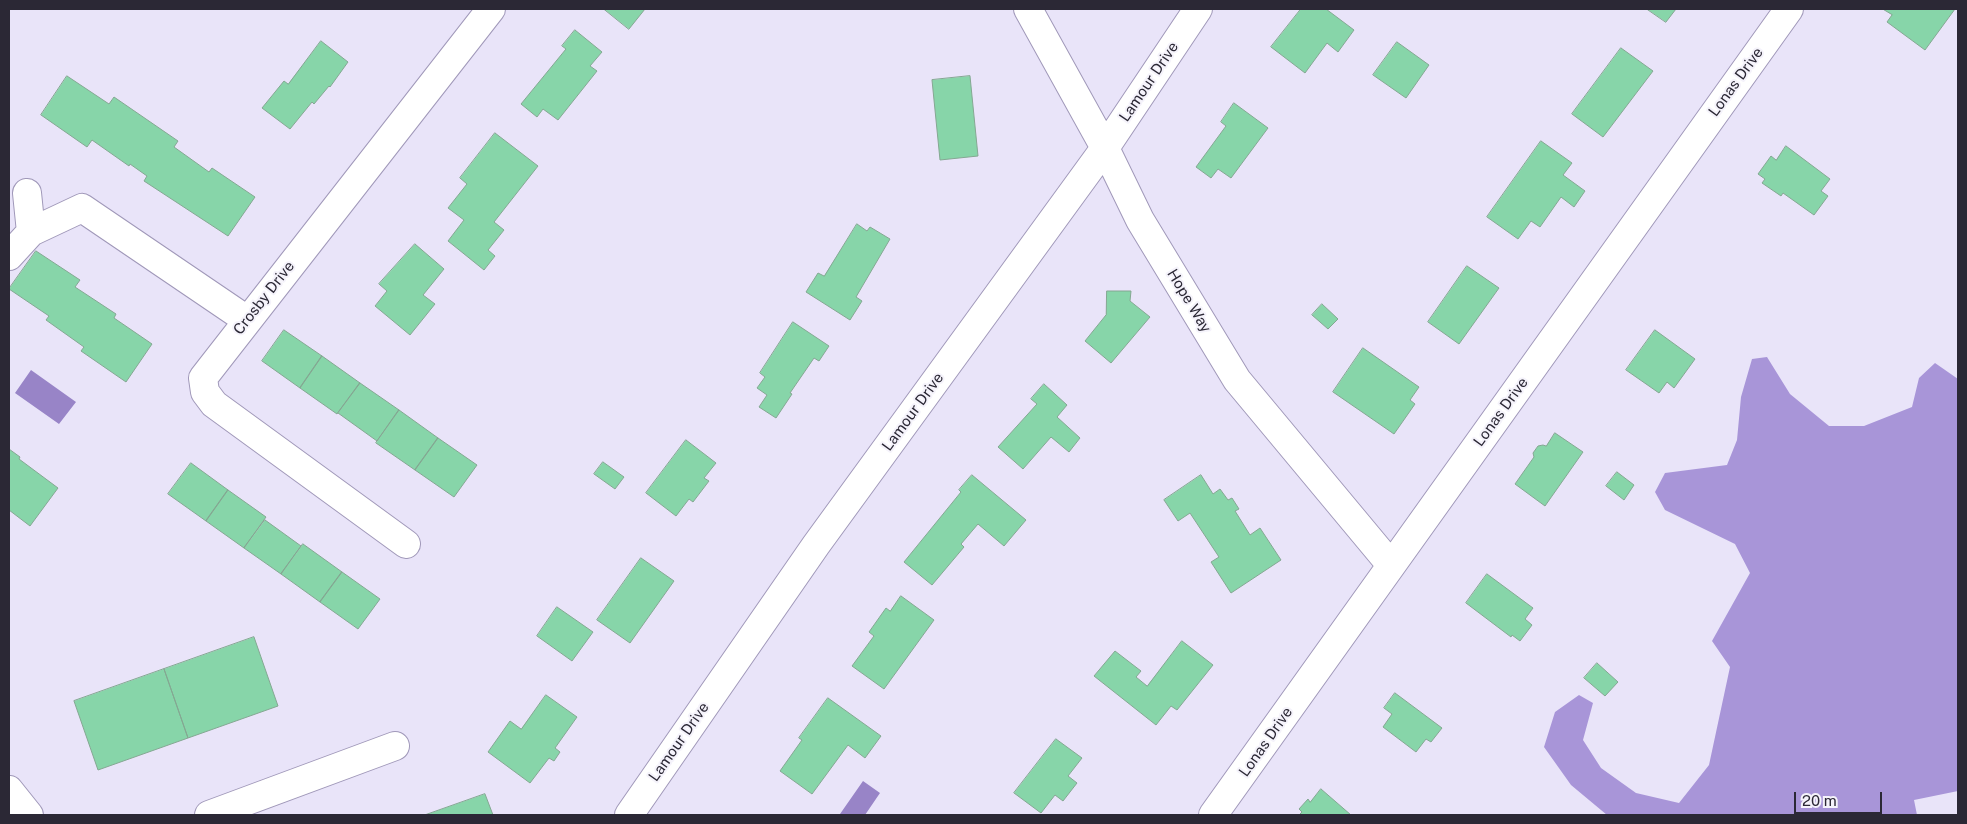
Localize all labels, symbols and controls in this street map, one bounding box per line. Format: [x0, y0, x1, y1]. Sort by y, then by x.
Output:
street label: Lamour Drive [1116, 39, 1182, 125]
street label: Lonas Drive [1705, 44, 1767, 120]
street label: Crosby Drive [230, 258, 298, 338]
street label: Hope Way [1163, 266, 1215, 336]
street label: Lamour Drive [879, 369, 947, 455]
street label: Lonas Drive [1470, 374, 1532, 450]
street label: Lamour Drive [645, 699, 713, 785]
street label: Lonas Drive [1235, 704, 1297, 780]
scale bar [1797, 782, 1884, 814]
text: 20 m [1802, 792, 1837, 809]

